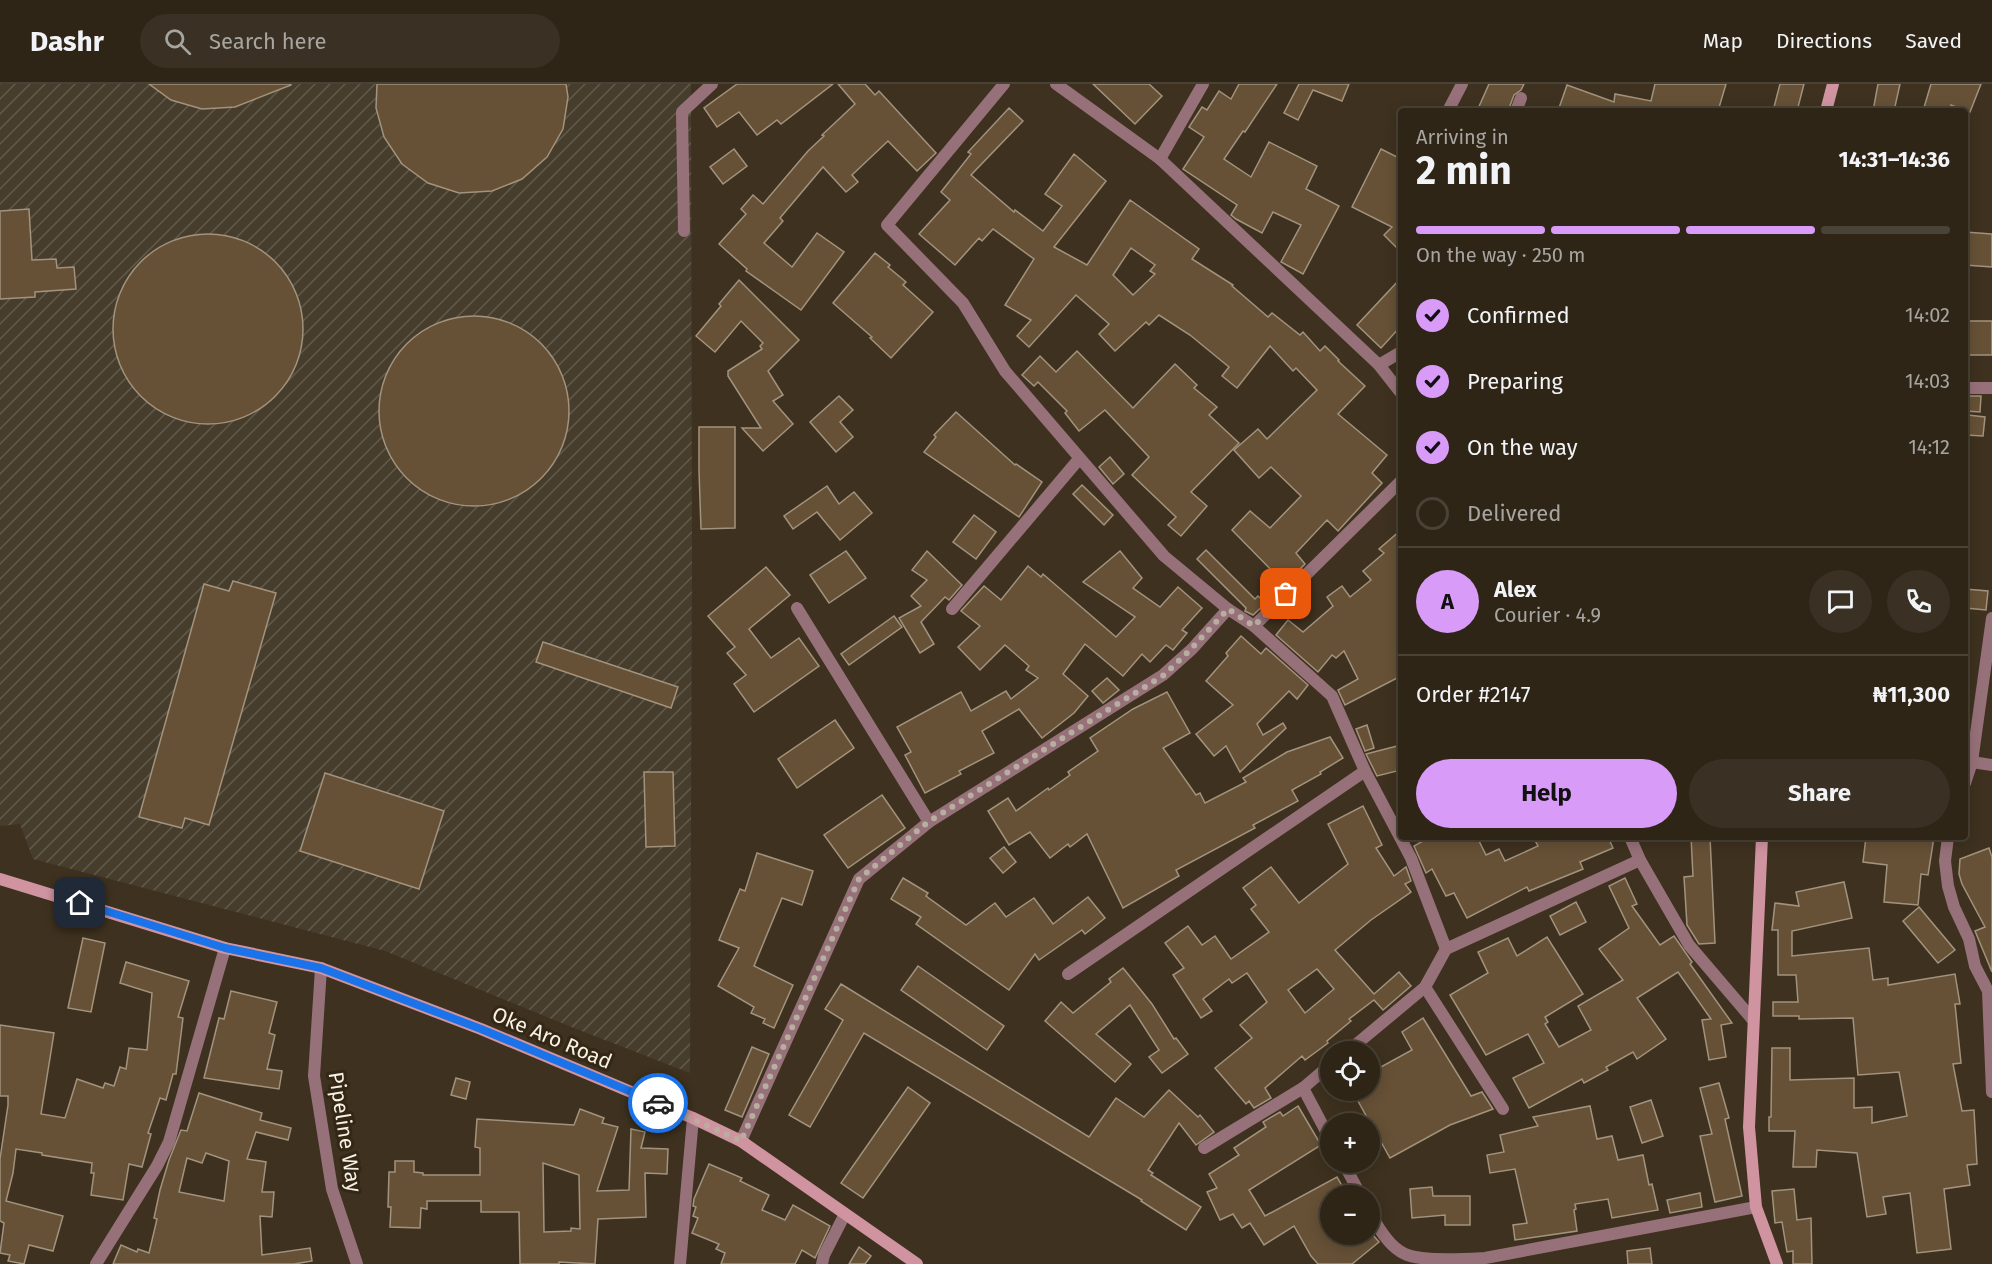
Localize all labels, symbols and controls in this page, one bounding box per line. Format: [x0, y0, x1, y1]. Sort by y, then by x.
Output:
search box [140, 14, 560, 68]
text: Dashr [30, 25, 104, 58]
icon: search [161, 25, 194, 58]
text: Search here [209, 28, 326, 55]
text: Map [1703, 28, 1743, 54]
text: Directions [1776, 28, 1872, 54]
text: Saved [1905, 28, 1962, 54]
text: Arriving in [1416, 125, 1509, 149]
text: 14:31–14:36 [1839, 146, 1950, 173]
text: 2 min [1416, 148, 1512, 194]
text: On the way · 250 m [1416, 243, 1585, 267]
icon: check [1416, 299, 1449, 332]
text: Confirmed [1467, 302, 1570, 329]
text: 14:02 [1905, 303, 1950, 327]
icon: check [1416, 365, 1449, 398]
text: Preparing [1467, 368, 1563, 395]
text: 14:03 [1905, 369, 1950, 393]
icon: check [1416, 431, 1449, 464]
text: On the way [1467, 434, 1578, 461]
text: 14:12 [1908, 435, 1950, 459]
text: Delivered [1467, 500, 1562, 527]
pin [1260, 568, 1311, 619]
button: chat [1809, 570, 1872, 633]
button: phone [1887, 570, 1950, 633]
text: Alex [1494, 576, 1537, 603]
icon: bag [1269, 577, 1302, 610]
text: A [1441, 588, 1454, 615]
text: Courier · 4.9 [1494, 603, 1601, 627]
text: Order #2147 [1416, 681, 1531, 708]
text: ₦11,300 [1873, 681, 1950, 708]
button: Help [1416, 759, 1677, 828]
button: Share [1689, 759, 1950, 828]
pin [54, 877, 105, 928]
icon: home [63, 886, 96, 919]
street label: Oke Aro Road [488, 1001, 616, 1075]
map controls [1320, 1041, 1380, 1245]
button: locate [1320, 1041, 1380, 1101]
street label: Pipeline Way [323, 1070, 367, 1195]
courier [628, 1073, 688, 1133]
icon: car [642, 1087, 675, 1120]
button: + [1320, 1113, 1380, 1173]
button: − [1320, 1185, 1380, 1245]

